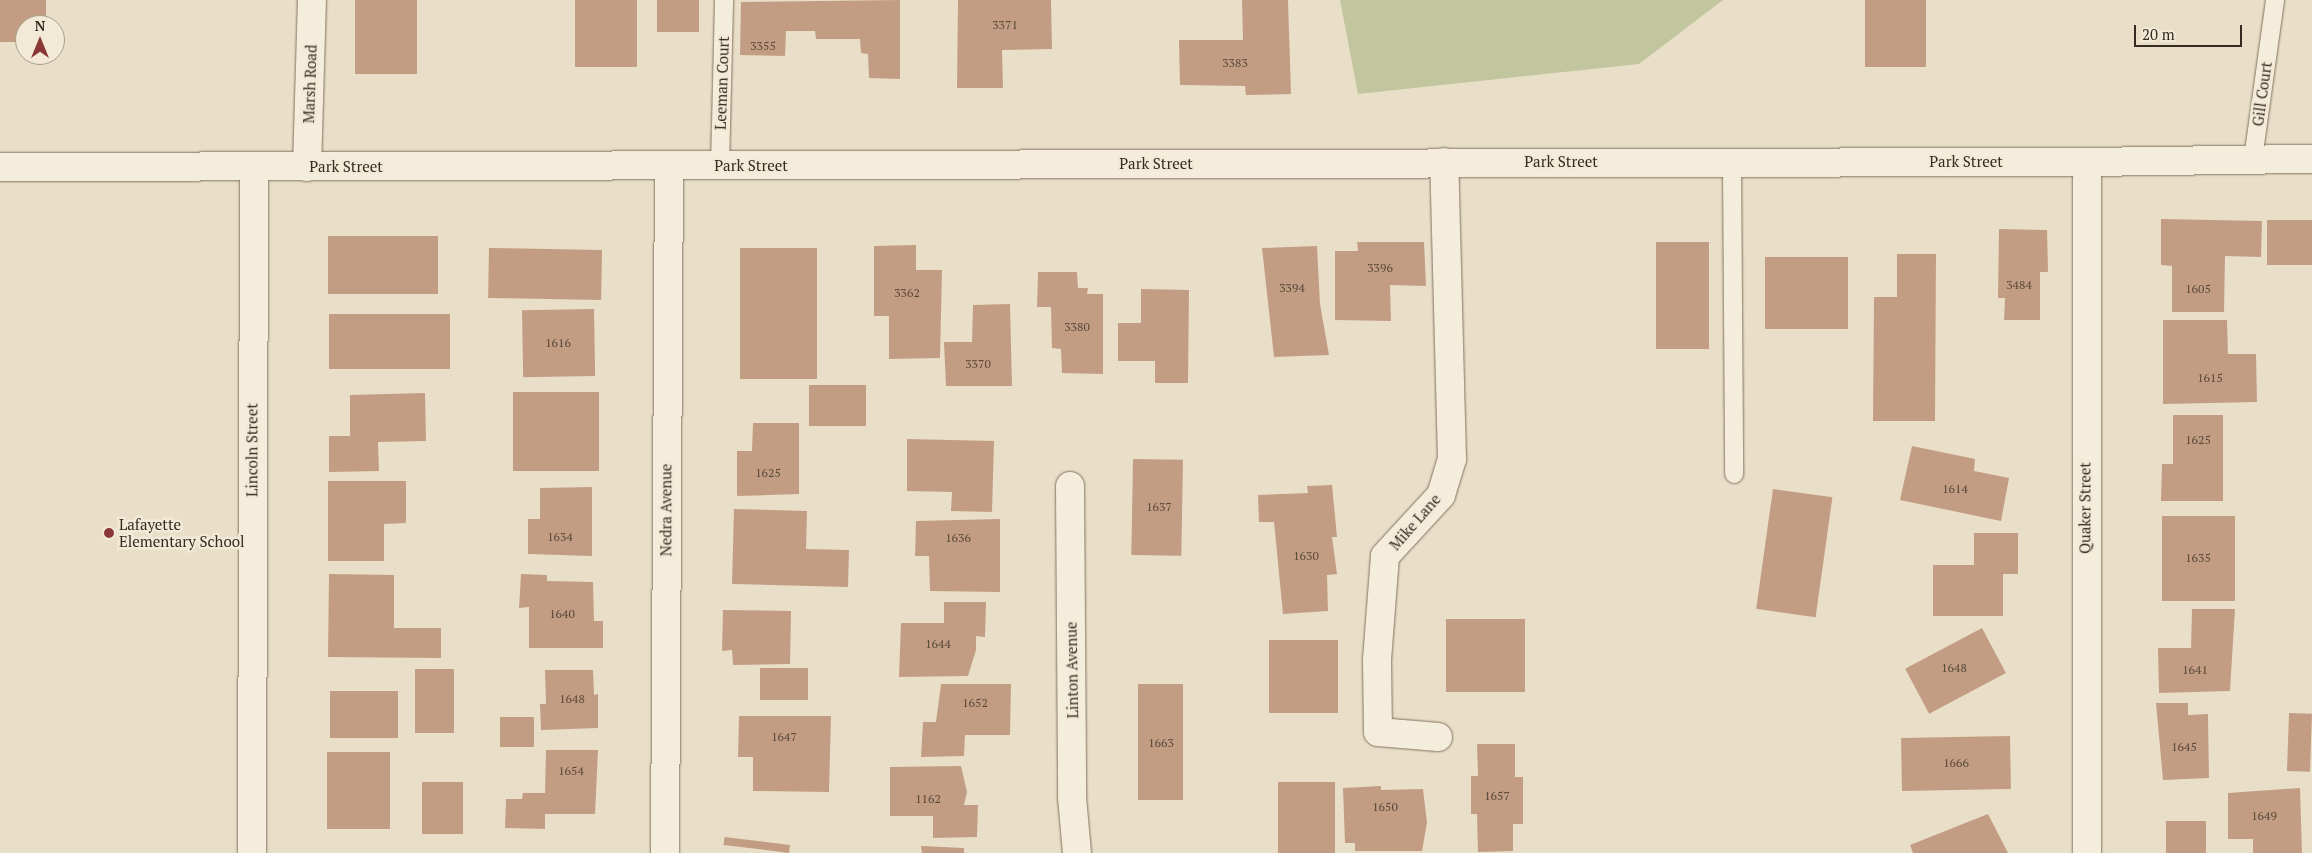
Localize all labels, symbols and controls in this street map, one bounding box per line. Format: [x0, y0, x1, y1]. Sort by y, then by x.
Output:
north arrow [15, 15, 65, 65]
scale bar [2137, 15, 2244, 47]
text: N [35, 16, 45, 35]
house number: 3371 [992, 18, 1018, 32]
text: 20 m [2142, 24, 2175, 44]
street label: Leeman Court [711, 36, 733, 130]
house number: 3355 [750, 39, 776, 53]
street label: Marsh Road [300, 44, 320, 124]
house number: 3383 [1222, 56, 1248, 70]
street label: Gill Court [2249, 61, 2275, 127]
street label: Park Street [1524, 153, 1598, 171]
street label: Park Street [1929, 153, 2003, 171]
street label: Park Street [1119, 155, 1193, 173]
street label: Park Street [714, 157, 788, 175]
street label: Park Street [309, 158, 383, 176]
house number: 3396 [1367, 261, 1393, 275]
house number: 3484 [2006, 278, 2032, 292]
house number: 3394 [1279, 281, 1305, 295]
house number: 1605 [2185, 282, 2211, 296]
house number: 3362 [894, 286, 920, 300]
house number: 3380 [1064, 320, 1090, 334]
house number: 1616 [545, 336, 571, 350]
house number: 3370 [965, 357, 991, 371]
house number: 1615 [2197, 371, 2223, 385]
street label: Lincoln Street [243, 403, 261, 497]
house number: 1625 [2185, 433, 2211, 447]
street label: Quaker Street [2076, 462, 2094, 554]
street label: Nedra Avenue [657, 464, 675, 556]
house number: 1625 [755, 466, 781, 480]
house number: 1614 [1942, 482, 1968, 496]
street label: Mike Lane [1386, 490, 1444, 554]
house number: 1637 [1146, 500, 1172, 514]
place label: Lafayette Elementary School [119, 515, 245, 550]
marker: Lafayette Elementary School [103, 527, 115, 539]
house number: 1634 [547, 530, 573, 544]
house number: 1636 [945, 531, 971, 545]
house number: 1630 [1293, 549, 1319, 563]
house number: 1635 [2185, 551, 2211, 565]
house number: 1640 [549, 607, 575, 621]
street label: Linton Avenue [1062, 621, 1082, 719]
house number: 1644 [925, 637, 951, 651]
house number: 1648 [1941, 661, 1967, 675]
house number: 1641 [2182, 663, 2208, 677]
house number: 1648 [559, 692, 585, 706]
house number: 1652 [962, 696, 988, 710]
house number: 1647 [771, 730, 797, 744]
house number: 1663 [1148, 736, 1174, 750]
house number: 1645 [2171, 740, 2197, 754]
house number: 1666 [1943, 756, 1969, 770]
house number: 1654 [558, 764, 584, 778]
house number: 1657 [1484, 789, 1510, 803]
house number: 1162 [915, 792, 941, 806]
house number: 1650 [1372, 800, 1398, 814]
house number: 1649 [2251, 809, 2277, 823]

